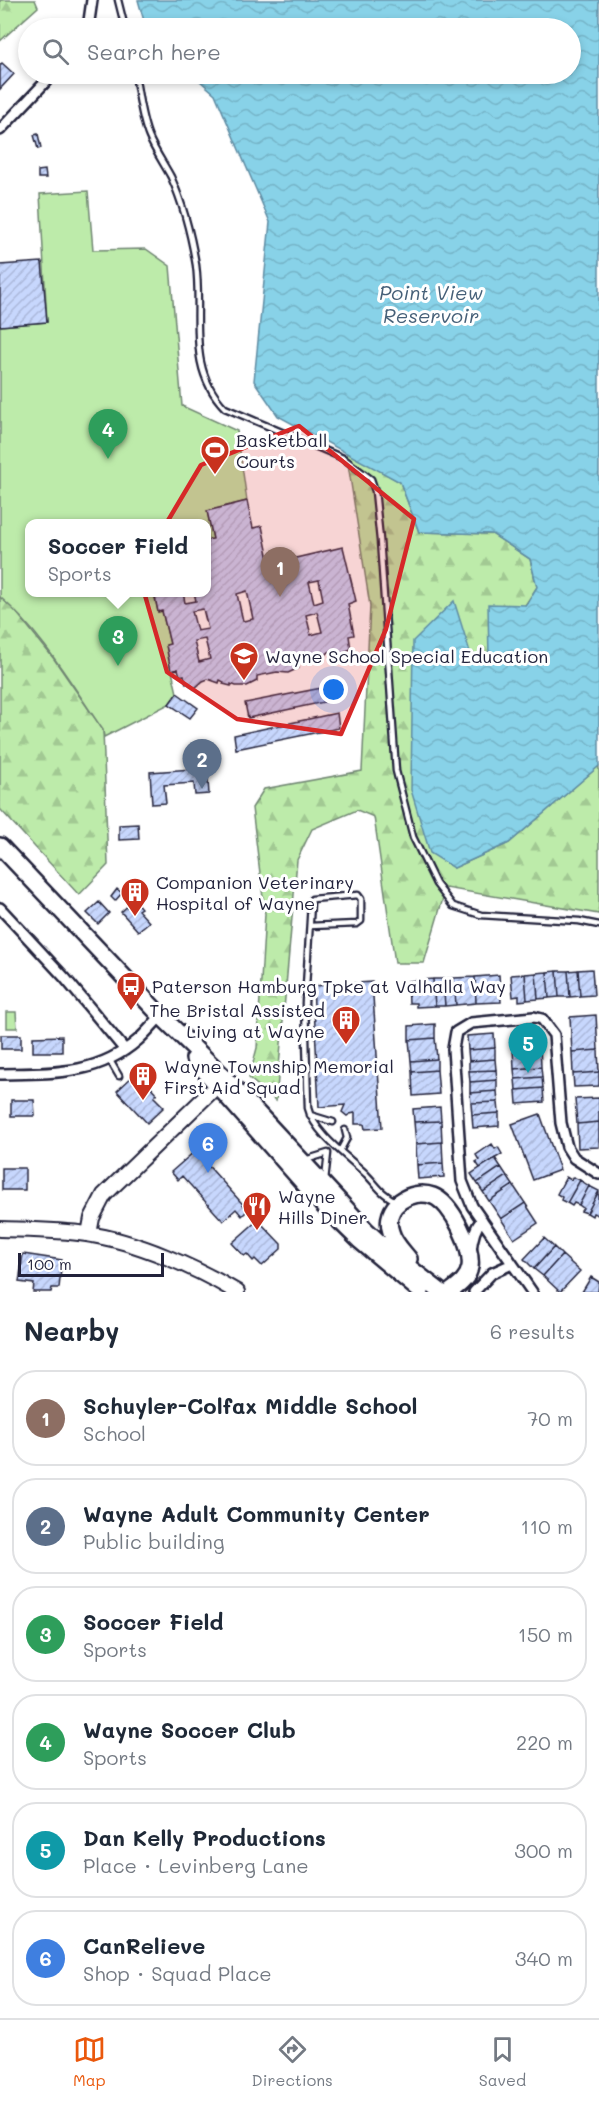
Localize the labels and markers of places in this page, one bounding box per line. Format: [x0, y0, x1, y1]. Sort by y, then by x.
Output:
pin: 4 [88, 410, 128, 459]
place label: Basketball Courts [236, 428, 327, 473]
sports icon: Basketball Courts [199, 434, 231, 476]
pin: 1 [260, 548, 300, 597]
pin: 3 [98, 616, 138, 666]
school or university icon: Wayne School Special Education [228, 640, 260, 682]
place label: Wayne School Special Education [265, 644, 548, 668]
pin: 2 [182, 740, 222, 789]
place label: Companion Veterinary Hospital of Wayne [156, 870, 354, 915]
building icon: Companion Veterinary Hospital of Wayne [119, 876, 151, 918]
bus stop icon: Paterson Hamburg Tpke at Valhalla Way [115, 970, 147, 1012]
place label: Paterson Hamburg Tpke at Valhalla Way [152, 974, 506, 998]
place label: The Bristal Assisted Living at Wayne [149, 998, 325, 1043]
building icon: The Bristal Assisted Living at Wayne [330, 1004, 362, 1046]
pin: 5 [508, 1024, 548, 1073]
place label: Wayne Township Memorial First Aid Squad [164, 1054, 394, 1099]
building icon: Wayne Township Memorial First Aid Squad [127, 1060, 159, 1102]
pin: 6 [188, 1124, 228, 1173]
place label: Wayne Hills Diner [278, 1184, 368, 1229]
restaurant icon: Wayne Hills Diner [241, 1190, 273, 1232]

